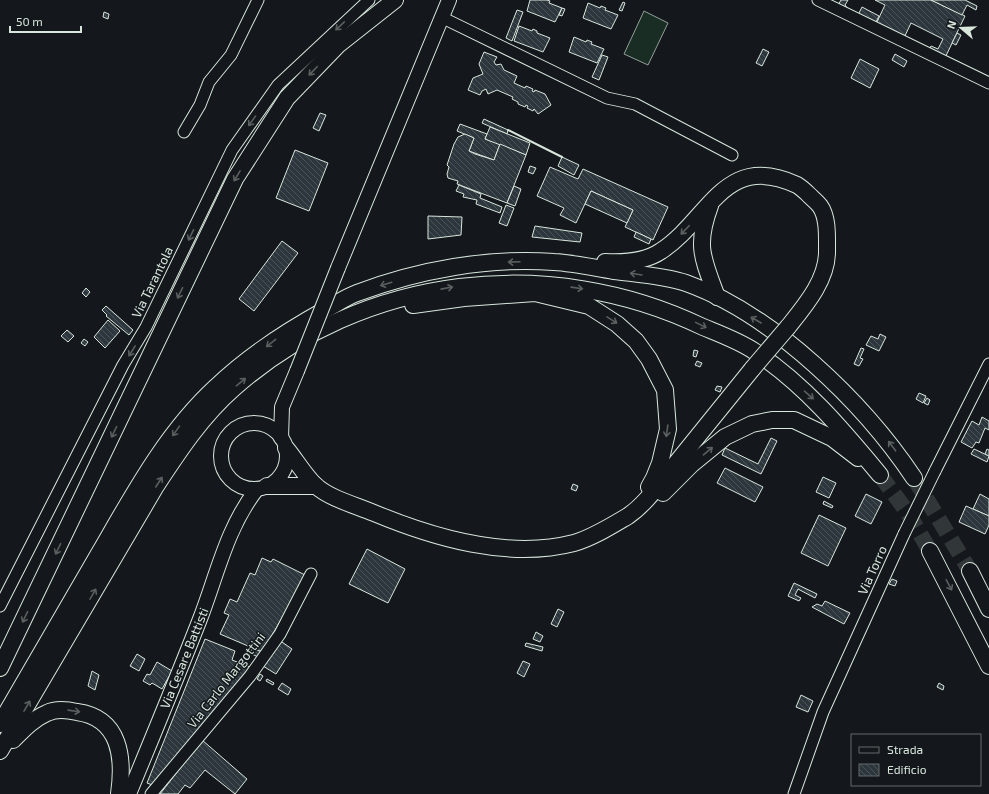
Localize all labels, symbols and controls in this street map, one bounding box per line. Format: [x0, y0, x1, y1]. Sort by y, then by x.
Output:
scale bar [10, 8, 81, 34]
north arrow [941, 8, 981, 48]
text: 50 m [16, 14, 43, 28]
text: N [944, 19, 959, 30]
one-way arrow [335, 21, 345, 31]
one-way arrow [308, 66, 318, 76]
one-way arrow [248, 116, 256, 127]
one-way arrow [233, 170, 241, 182]
one-way arrow [681, 225, 690, 235]
one-way arrow [187, 229, 194, 241]
street label: Via Tarantola [128, 244, 176, 320]
one-way arrow [508, 258, 521, 266]
one-way arrow [630, 270, 643, 278]
one-way arrow [380, 281, 393, 288]
one-way arrow [440, 284, 453, 292]
one-way arrow [570, 284, 583, 291]
one-way arrow [176, 287, 183, 299]
one-way arrow [750, 315, 762, 323]
one-way arrow [606, 317, 618, 325]
one-way arrow [694, 322, 706, 329]
one-way arrow [266, 339, 277, 348]
one-way arrow [127, 345, 135, 357]
one-way arrow [236, 378, 247, 386]
one-way arrow [804, 390, 814, 399]
one-way arrow [663, 424, 671, 437]
one-way arrow [110, 425, 117, 437]
one-way arrow [172, 426, 180, 437]
one-way arrow [887, 441, 896, 452]
one-way arrow [703, 446, 713, 455]
one-way arrow [155, 477, 163, 488]
one-way arrow [54, 543, 61, 555]
street label: Via Torro [854, 543, 890, 597]
one-way arrow [945, 579, 953, 591]
one-way arrow [89, 588, 97, 600]
street label: Via Cesare Battisti [156, 605, 212, 711]
one-way arrow [21, 610, 28, 622]
street label: Via Carlo Margottini [184, 629, 268, 731]
one-way arrow [23, 700, 31, 712]
one-way arrow [67, 707, 80, 715]
legend [851, 734, 981, 786]
text: Strada [887, 742, 923, 756]
text: Edificio [887, 762, 927, 776]

